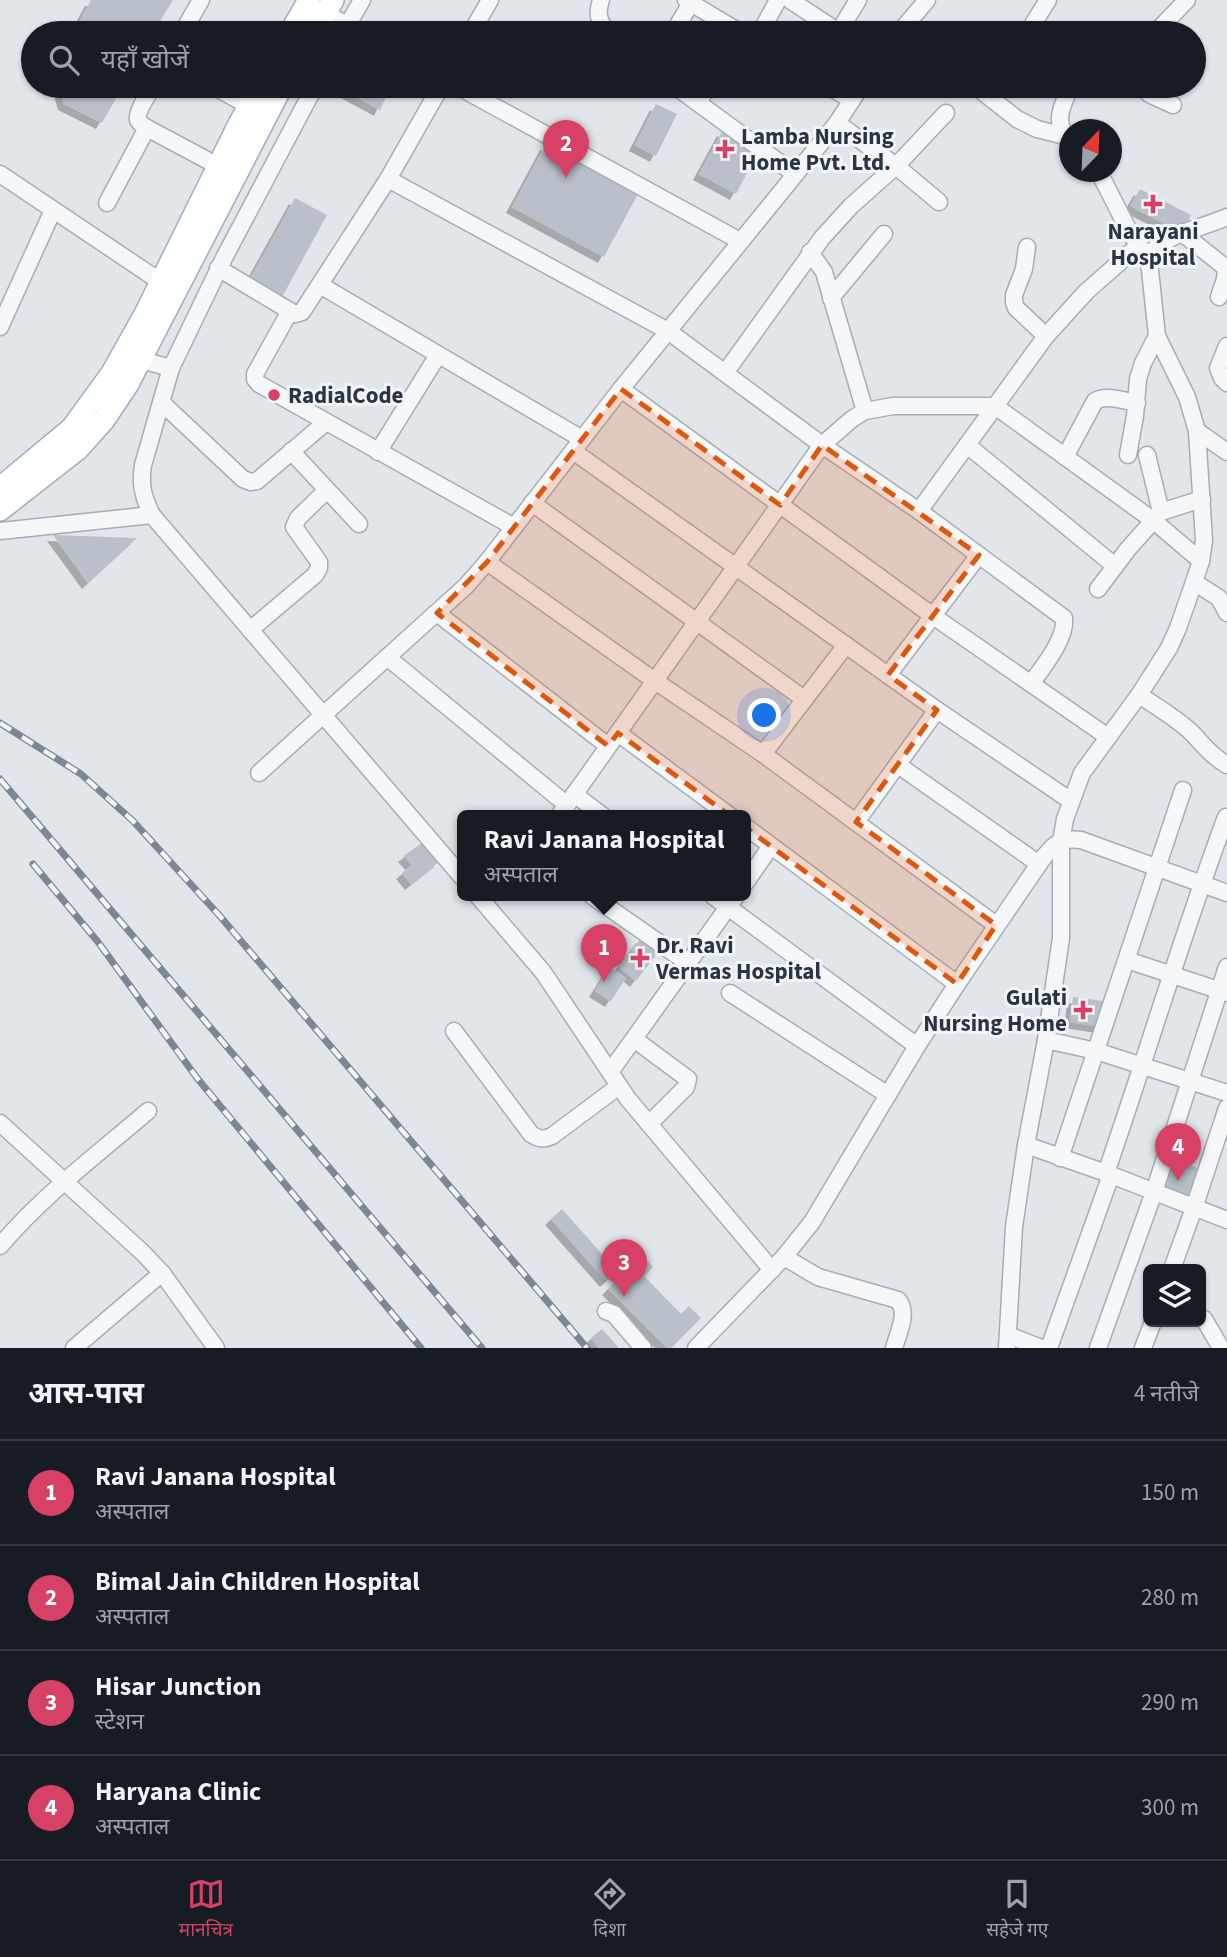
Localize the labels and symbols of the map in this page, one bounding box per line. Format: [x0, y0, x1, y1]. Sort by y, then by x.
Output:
north arrow [1059, 119, 1122, 182]
pin: 2 [543, 120, 589, 178]
place label: Lamba Nursing Home Pvt. Ltd. [741, 120, 894, 179]
marker: Lamba Nursing Home Pvt. Ltd. [715, 139, 735, 159]
marker: Narayani Hospital [1143, 194, 1163, 214]
place label: Narayani Hospital [1107, 215, 1199, 274]
place label: RadialCode [288, 379, 404, 412]
marker: RadialCode [266, 387, 282, 403]
your location [747, 698, 781, 732]
pin: 1 [581, 924, 627, 982]
place label: Dr. Ravi Vermas Hospital [655, 929, 821, 988]
marker: Dr. Ravi Vermas Hospital [630, 948, 650, 968]
place label: Gulati Nursing Home [923, 981, 1067, 1040]
marker: Gulati Nursing Home [1073, 1000, 1093, 1020]
pin: 4 [1155, 1123, 1201, 1181]
pin: 3 [601, 1239, 647, 1297]

